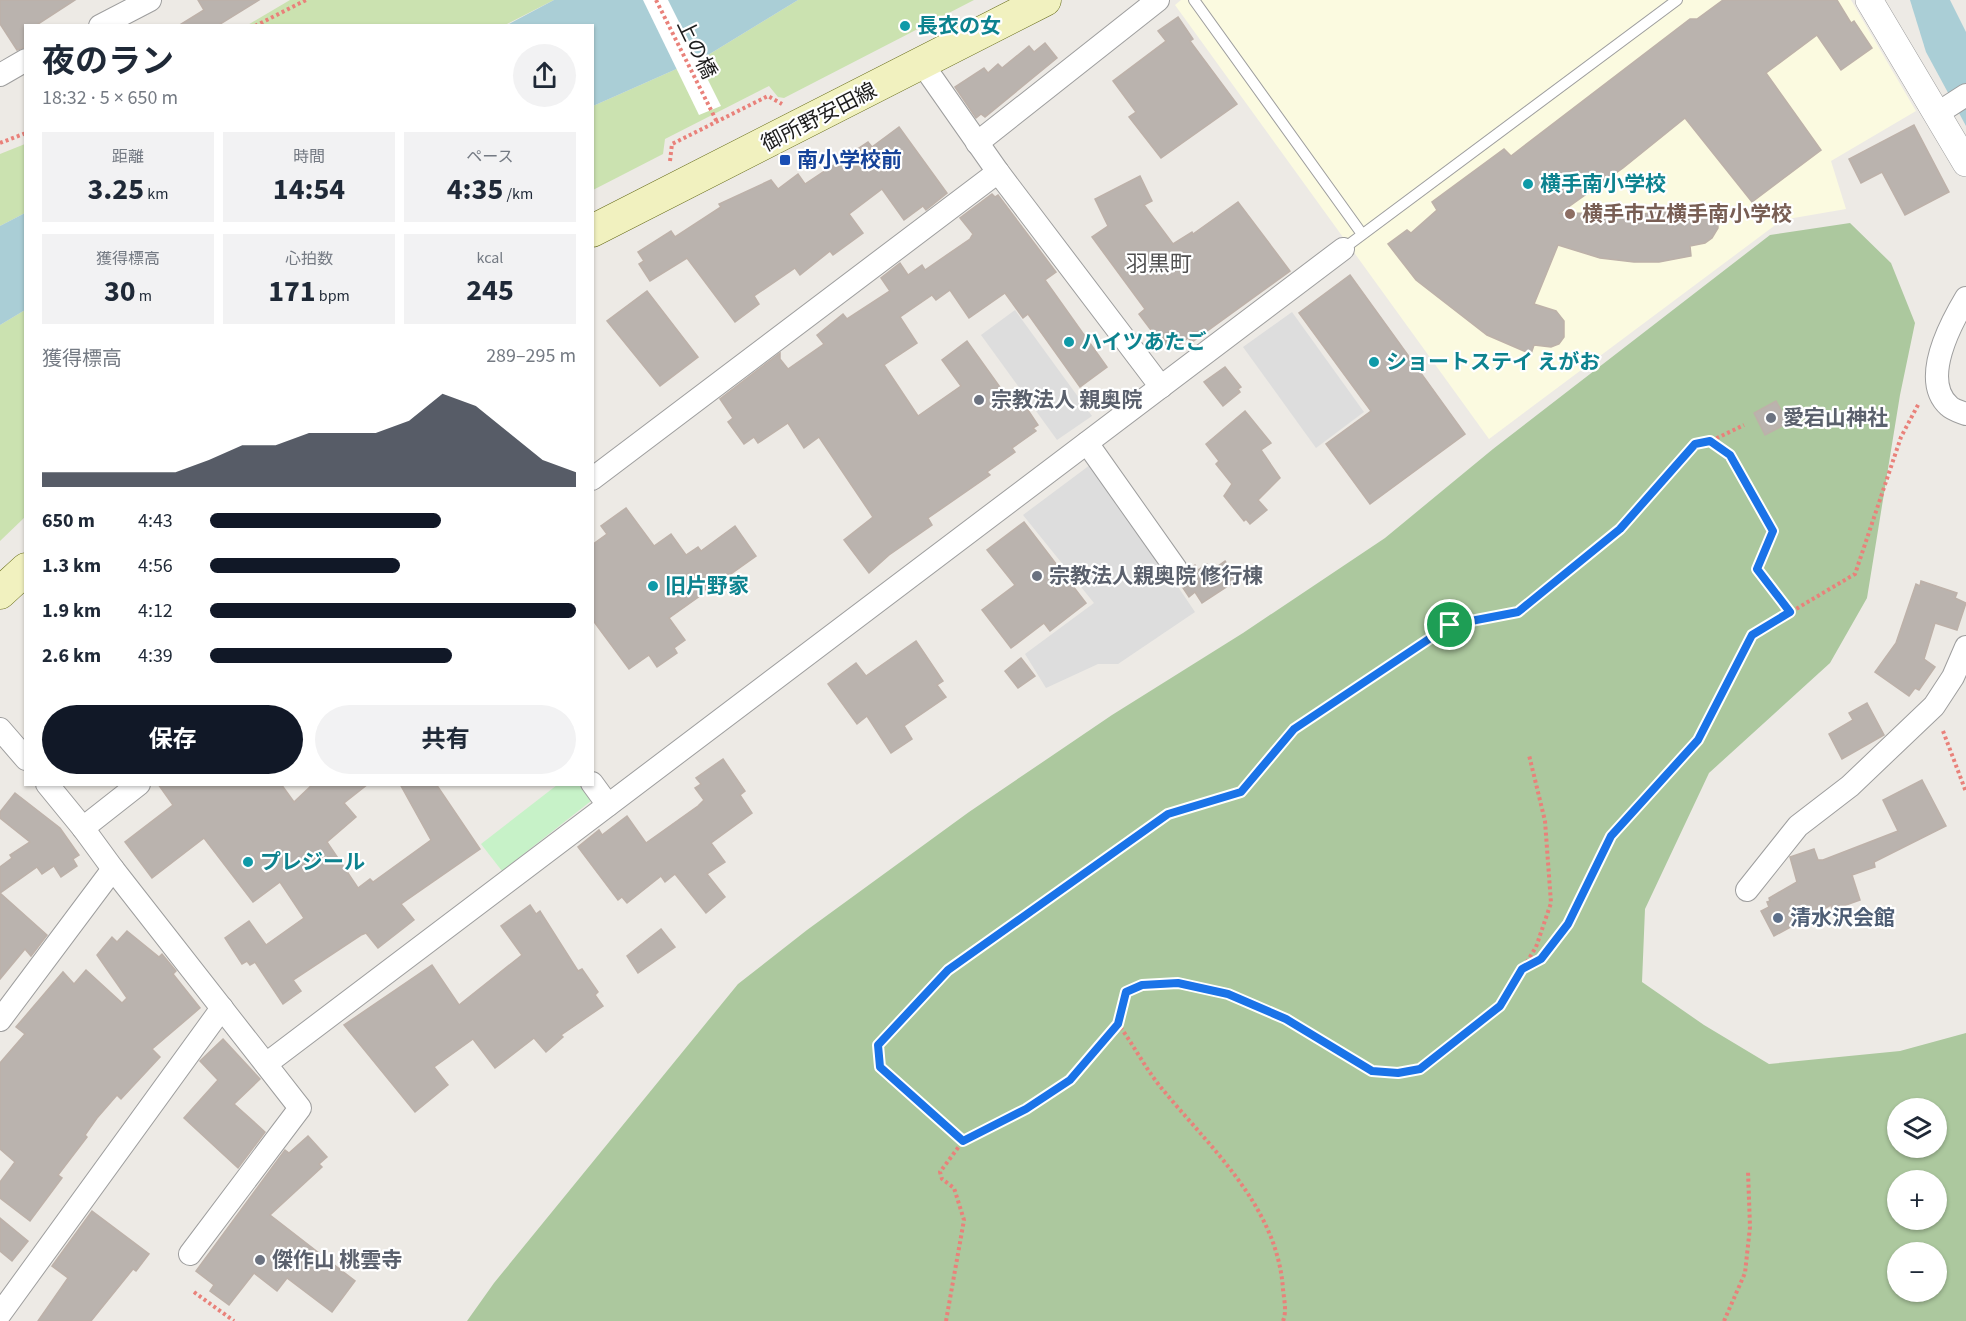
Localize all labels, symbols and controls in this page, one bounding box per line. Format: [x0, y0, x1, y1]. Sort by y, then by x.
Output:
place label: 長衣の女 [917, 11, 1001, 41]
street label: 上の橋 [670, 14, 724, 84]
marker: 長衣の女 [898, 19, 912, 33]
text: 夜のラン [42, 38, 174, 85]
button: share [513, 44, 576, 107]
street label: 御所野安田線 [756, 75, 882, 159]
text: 18:32 · 5 × 650 m [42, 84, 178, 112]
place label: 南小学校前 [797, 145, 902, 175]
text: 距離 [112, 146, 144, 168]
text: 時間 [293, 146, 325, 168]
text: ペース [466, 146, 514, 168]
marker: 南小学校前 [778, 153, 792, 167]
text: 3.25 [88, 168, 144, 211]
text: 14:54 [273, 168, 345, 211]
text: 4:35 [447, 168, 503, 211]
place label: 横手南小学校 [1540, 169, 1666, 199]
marker: 横手南小学校 [1521, 177, 1535, 191]
text: km [144, 183, 168, 205]
text: /km [503, 183, 533, 205]
place label: 横手市立横手南小学校 [1582, 199, 1792, 229]
marker: 横手市立横手南小学校 [1563, 207, 1577, 221]
text: kcal [477, 247, 503, 269]
text: 獲得標高 [96, 248, 160, 270]
text: 心拍数 [285, 248, 333, 270]
district label: 羽黒町 [1126, 248, 1192, 280]
text: 245 [466, 269, 514, 312]
text: 30 [104, 270, 136, 313]
text: 171 [268, 270, 316, 313]
text: m [136, 285, 152, 307]
text: bpm [316, 285, 350, 307]
place label: ハイツあたご [1081, 327, 1207, 357]
marker: ハイツあたご [1062, 335, 1076, 349]
text: 289–295 m [486, 342, 576, 370]
text: 獲得標高 [42, 345, 122, 373]
place label: ショートステイ えがお [1386, 347, 1600, 377]
marker: ショートステイ えがお [1367, 355, 1381, 369]
place label: 宗教法人 親奥院 [991, 385, 1142, 415]
marker: 宗教法人 親奥院 [972, 393, 986, 407]
place label: 愛宕山神社 [1783, 403, 1888, 433]
marker: 愛宕山神社 [1764, 411, 1778, 425]
text: 650 m [42, 507, 95, 535]
text: 4:43 [138, 507, 173, 535]
text: 1.3 km [42, 552, 101, 580]
text: 4:56 [138, 552, 173, 580]
place label: 宗教法人親奥院 修行棟 [1049, 561, 1263, 591]
marker: 宗教法人親奥院 修行棟 [1030, 569, 1044, 583]
place label: 旧片野家 [665, 571, 749, 601]
marker: 旧片野家 [646, 579, 660, 593]
text: 1.9 km [42, 597, 101, 625]
text: 4:12 [138, 597, 173, 625]
pin [1424, 599, 1475, 650]
icon: arrive [1433, 608, 1466, 641]
text: 2.6 km [42, 642, 101, 670]
text: 4:39 [138, 642, 173, 670]
button: 保存 [42, 705, 303, 774]
button: 共有 [315, 705, 576, 774]
place label: プレジール [260, 847, 365, 877]
marker: プレジール [241, 855, 255, 869]
place label: 清水沢会館 [1790, 903, 1895, 933]
marker: 清水沢会館 [1771, 911, 1785, 925]
map controls [1887, 1098, 1947, 1302]
button: layers [1887, 1098, 1947, 1158]
button: + [1887, 1170, 1947, 1230]
button: − [1887, 1242, 1947, 1302]
place label: 傑作山 桃雲寺 [272, 1245, 402, 1275]
marker: 傑作山 桃雲寺 [253, 1253, 267, 1267]

